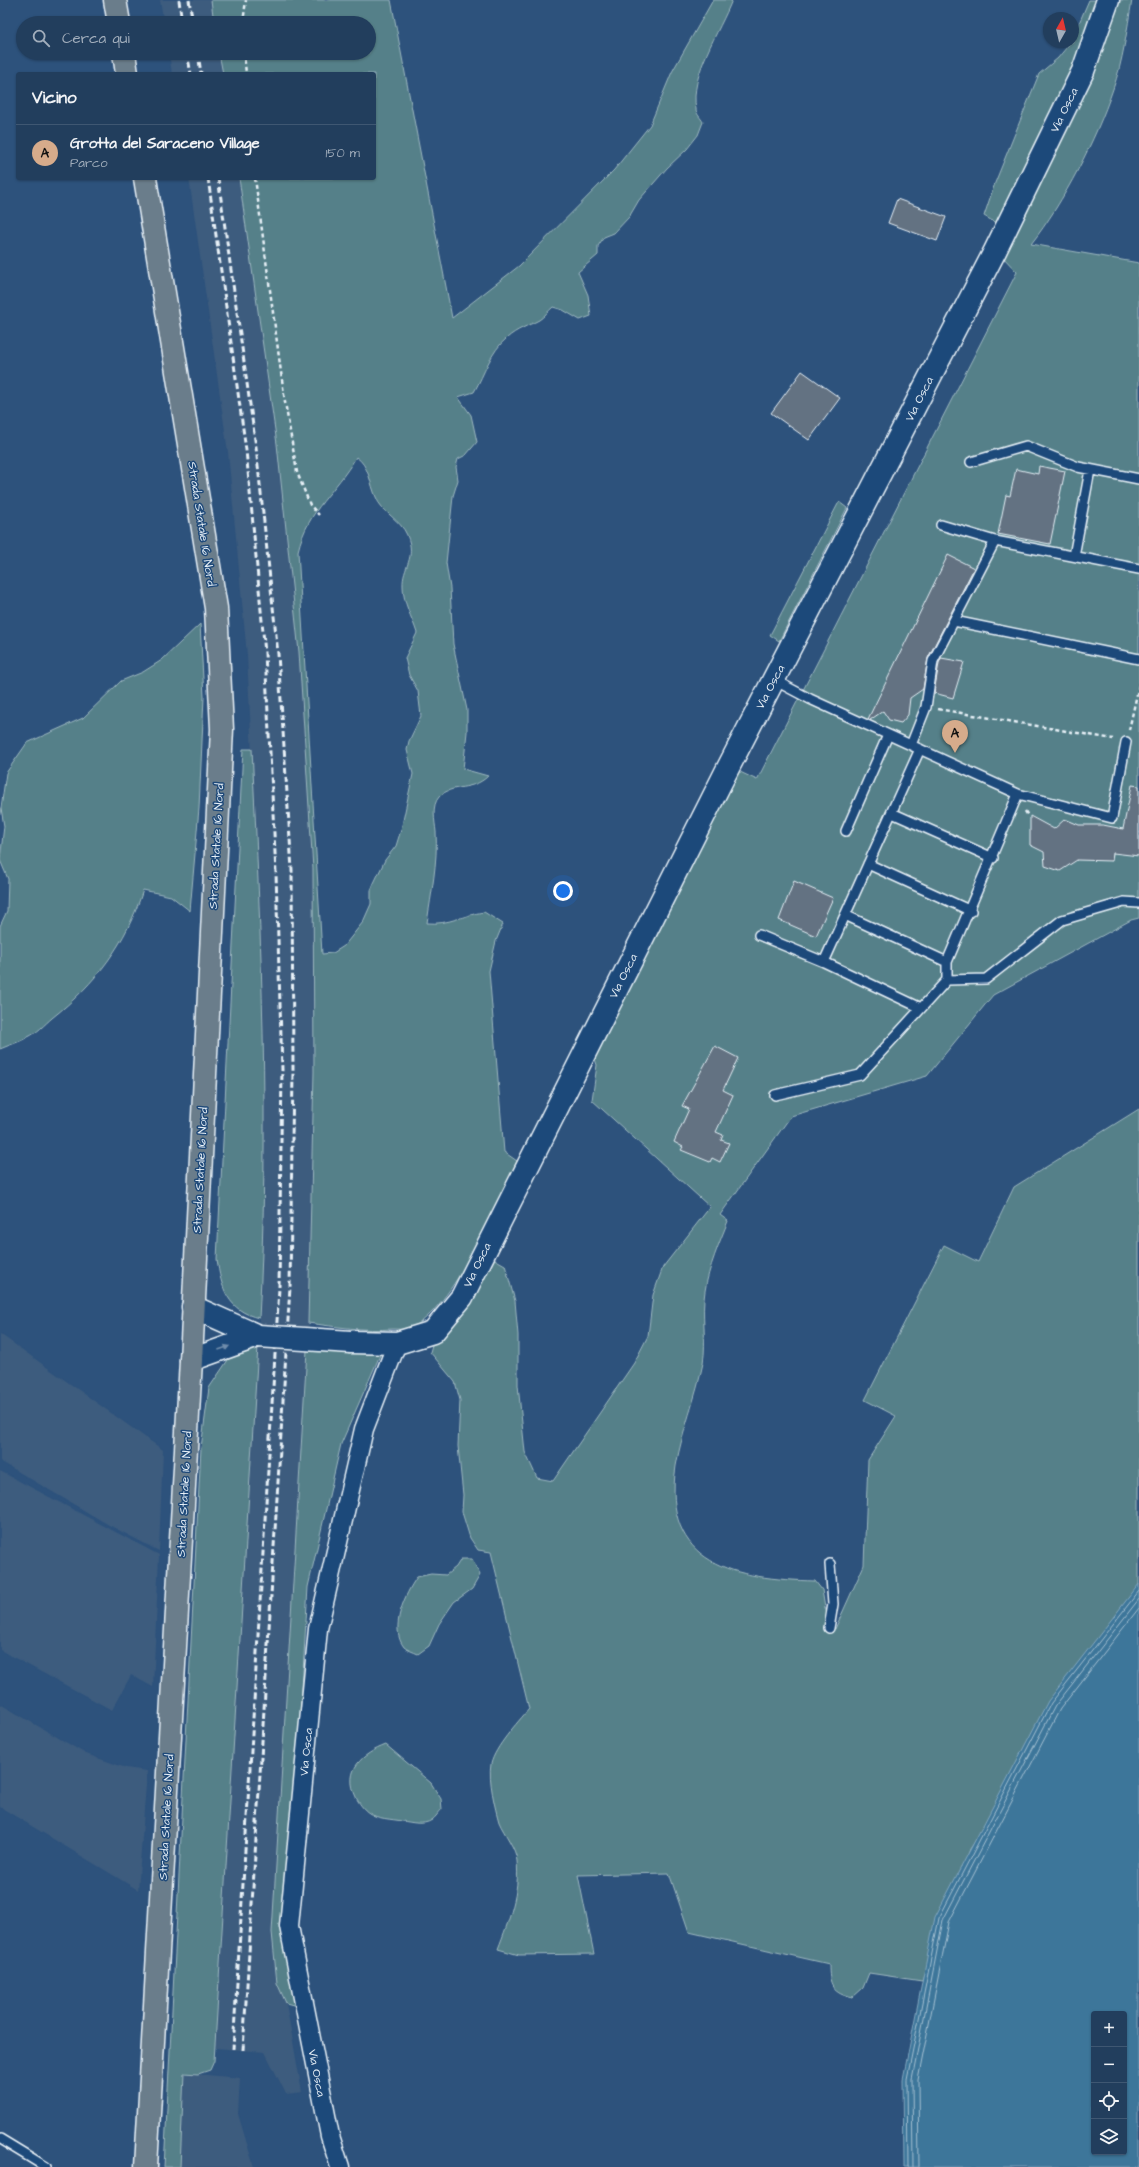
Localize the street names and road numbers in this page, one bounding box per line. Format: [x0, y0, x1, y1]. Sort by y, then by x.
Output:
street label: Via Osca [1046, 85, 1083, 136]
street label: Via Osca [901, 374, 938, 424]
street label: Strada Statale 16 Nord [183, 460, 220, 588]
street label: Via Osca [752, 662, 789, 712]
street label: Strada Statale 16 Nord [205, 783, 228, 909]
street label: Via Osca [605, 951, 642, 1001]
street label: Strada Statale 16 Nord [189, 1107, 212, 1233]
street label: Via Osca [459, 1240, 496, 1291]
street label: Strada Statale 16 Nord [173, 1431, 196, 1557]
street label: Via Osca [296, 1727, 317, 1777]
street label: Strada Statale 16 Nord [155, 1754, 178, 1880]
street label: Via Osca [304, 2048, 329, 2098]

